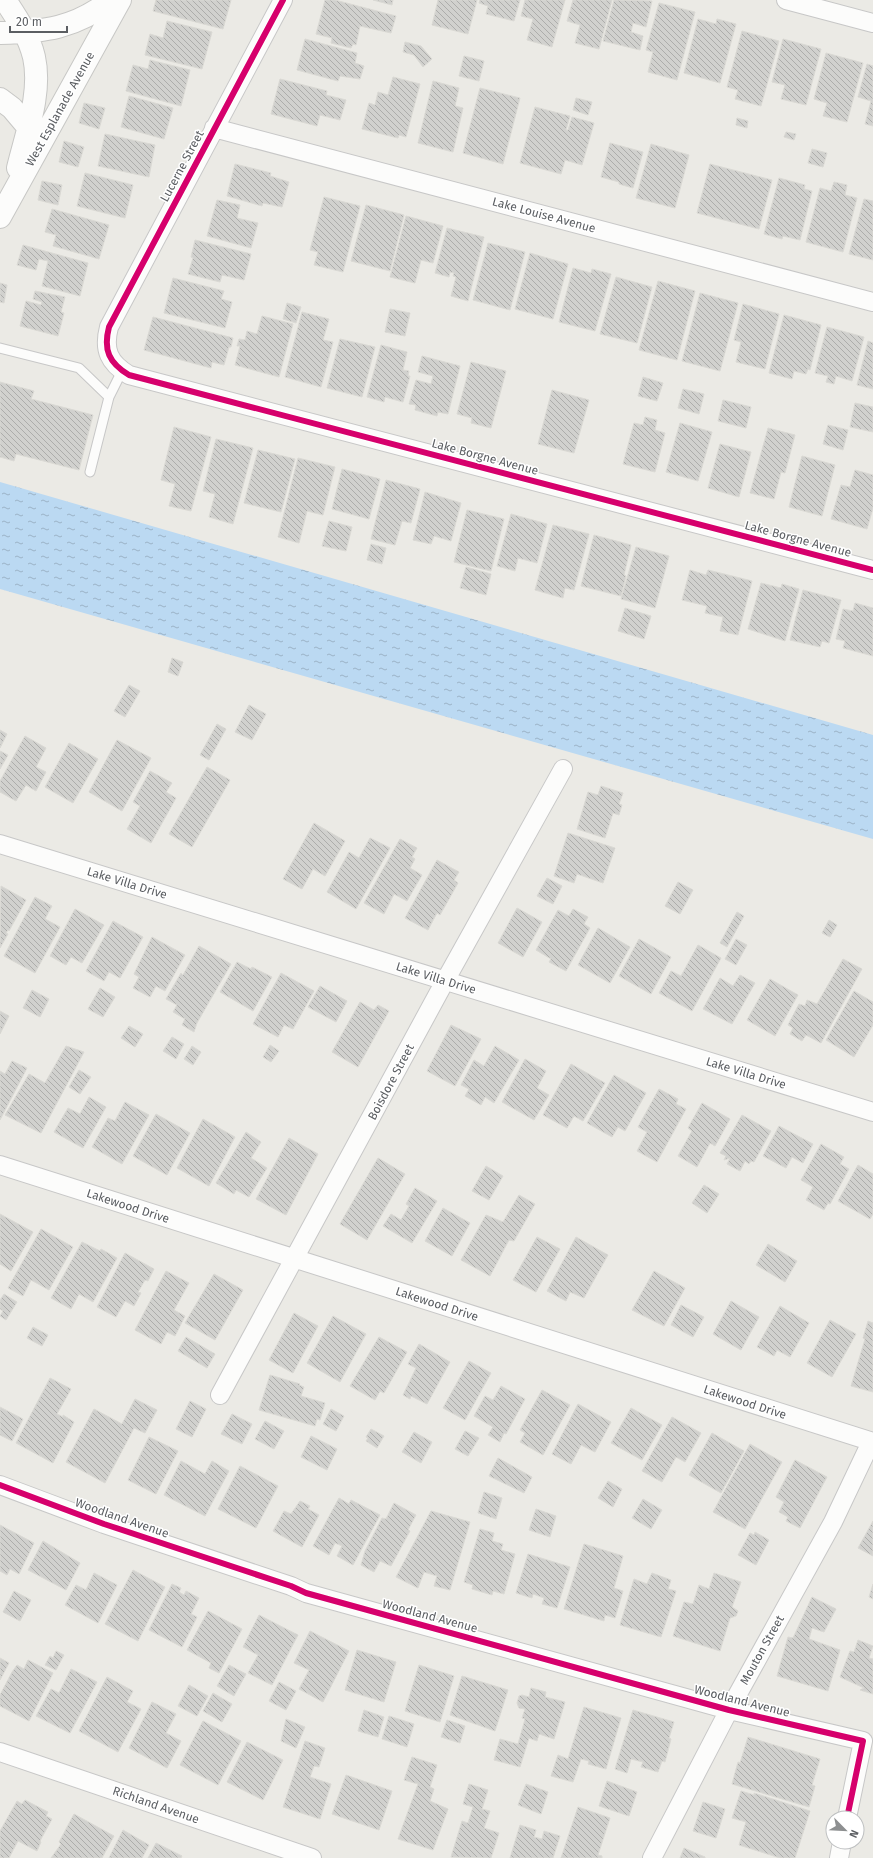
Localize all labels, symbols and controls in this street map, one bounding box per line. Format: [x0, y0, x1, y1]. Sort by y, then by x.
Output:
scale bar [10, 8, 67, 34]
text: 20 m [16, 15, 42, 29]
street label: West Esplanade Avenue [23, 49, 97, 169]
street label: Lucerne Street [157, 127, 207, 204]
street label: Lake Louise Avenue [491, 194, 597, 236]
street label: Lake Borgne Avenue [430, 436, 540, 478]
street label: Lake Borgne Avenue [743, 518, 853, 560]
street label: Lake Villa Drive [85, 864, 169, 902]
street label: Lake Villa Drive [394, 959, 478, 997]
street label: Boisdore Street [365, 1041, 417, 1122]
street label: Lake Villa Drive [704, 1054, 788, 1092]
street label: Lakewood Drive [85, 1186, 171, 1226]
street label: Lakewood Drive [394, 1284, 480, 1324]
street label: Lakewood Drive [702, 1382, 788, 1422]
street label: Woodland Avenue [73, 1495, 171, 1541]
street label: Woodland Avenue [381, 1597, 479, 1635]
street label: Mouton Street [737, 1612, 787, 1687]
street label: Woodland Avenue [693, 1682, 791, 1720]
street label: Richland Avenue [111, 1784, 201, 1826]
north arrow [825, 1810, 865, 1850]
text: N [846, 1828, 861, 1840]

